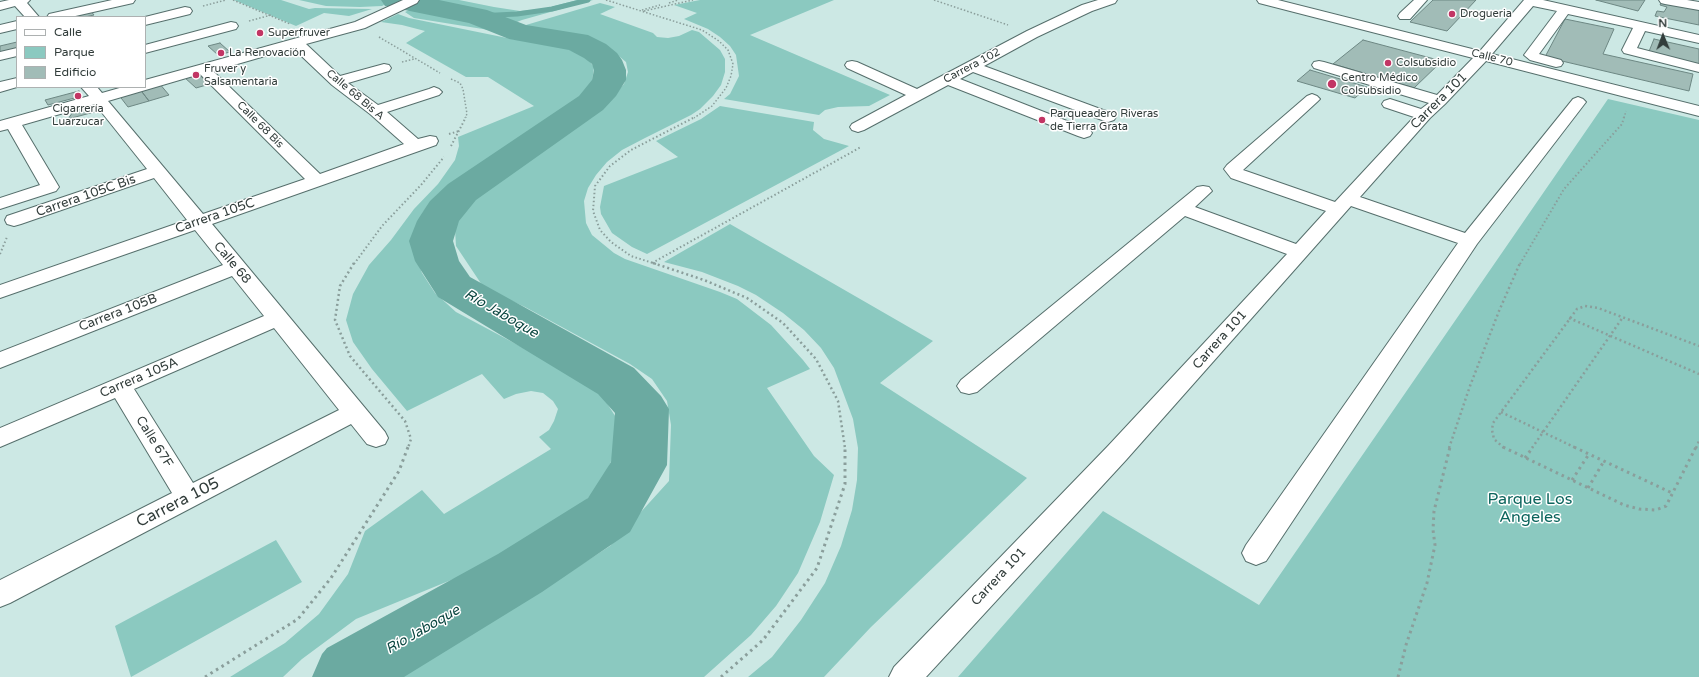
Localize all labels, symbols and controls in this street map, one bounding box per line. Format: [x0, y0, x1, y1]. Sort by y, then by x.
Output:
place label: Drogueria [1460, 7, 1512, 21]
marker: Drogueria [1447, 9, 1457, 19]
legend [16, 16, 146, 88]
north arrow [1643, 16, 1683, 56]
text: N [1658, 17, 1667, 30]
text: Calle [54, 25, 82, 39]
place label: Superfruver [268, 26, 330, 40]
marker: Superfruver [255, 28, 265, 38]
text: Parque [54, 45, 95, 59]
place label: La Renovación [229, 46, 306, 60]
street label: Carrera 102 [941, 46, 1003, 86]
street label: Calle 70 [1470, 46, 1514, 70]
marker: La Renovación [216, 48, 226, 58]
place label: Colsubsidio [1396, 56, 1456, 70]
marker: Colsubsidio [1383, 58, 1393, 68]
place label: Fruver y Salsamentaria [204, 62, 278, 88]
text: Edificio [54, 65, 96, 79]
street label: Calle 68 Bis A [323, 67, 387, 123]
street label: Carrera 101 [1407, 69, 1471, 133]
marker: Fruver y Salsamentaria [191, 70, 201, 80]
place label: Centro Médico Colsubsidio [1341, 71, 1418, 97]
marker: Centro Médico Colsubsidio [1326, 78, 1338, 90]
marker: Cigarrería Luarzucar [73, 91, 83, 101]
street label: Calle 68 Bis [234, 99, 286, 151]
place label: Cigarrería Luarzucar [52, 102, 104, 128]
place label: Parqueadero Riveras de Tierra Grata [1050, 107, 1158, 133]
marker: Parqueadero Riveras de Tierra Grata [1037, 115, 1047, 125]
street label: Carrera 105C Bis [34, 172, 138, 220]
street label: Carrera 105C [173, 195, 257, 237]
street label: Calle 68 [210, 239, 254, 287]
water label: Río Jaboque [461, 286, 541, 342]
street label: Carrera 105B [77, 291, 159, 335]
street label: Carrera 101 [1190, 307, 1250, 373]
street label: Carrera 105A [98, 355, 180, 401]
street label: Calle 67F [132, 413, 176, 471]
street label: Carrera 105 [133, 474, 223, 532]
park label: Parque Los Angeles [1488, 490, 1572, 528]
street label: Carrera 101 [968, 545, 1030, 609]
water label: Río Jaboque [383, 602, 463, 658]

